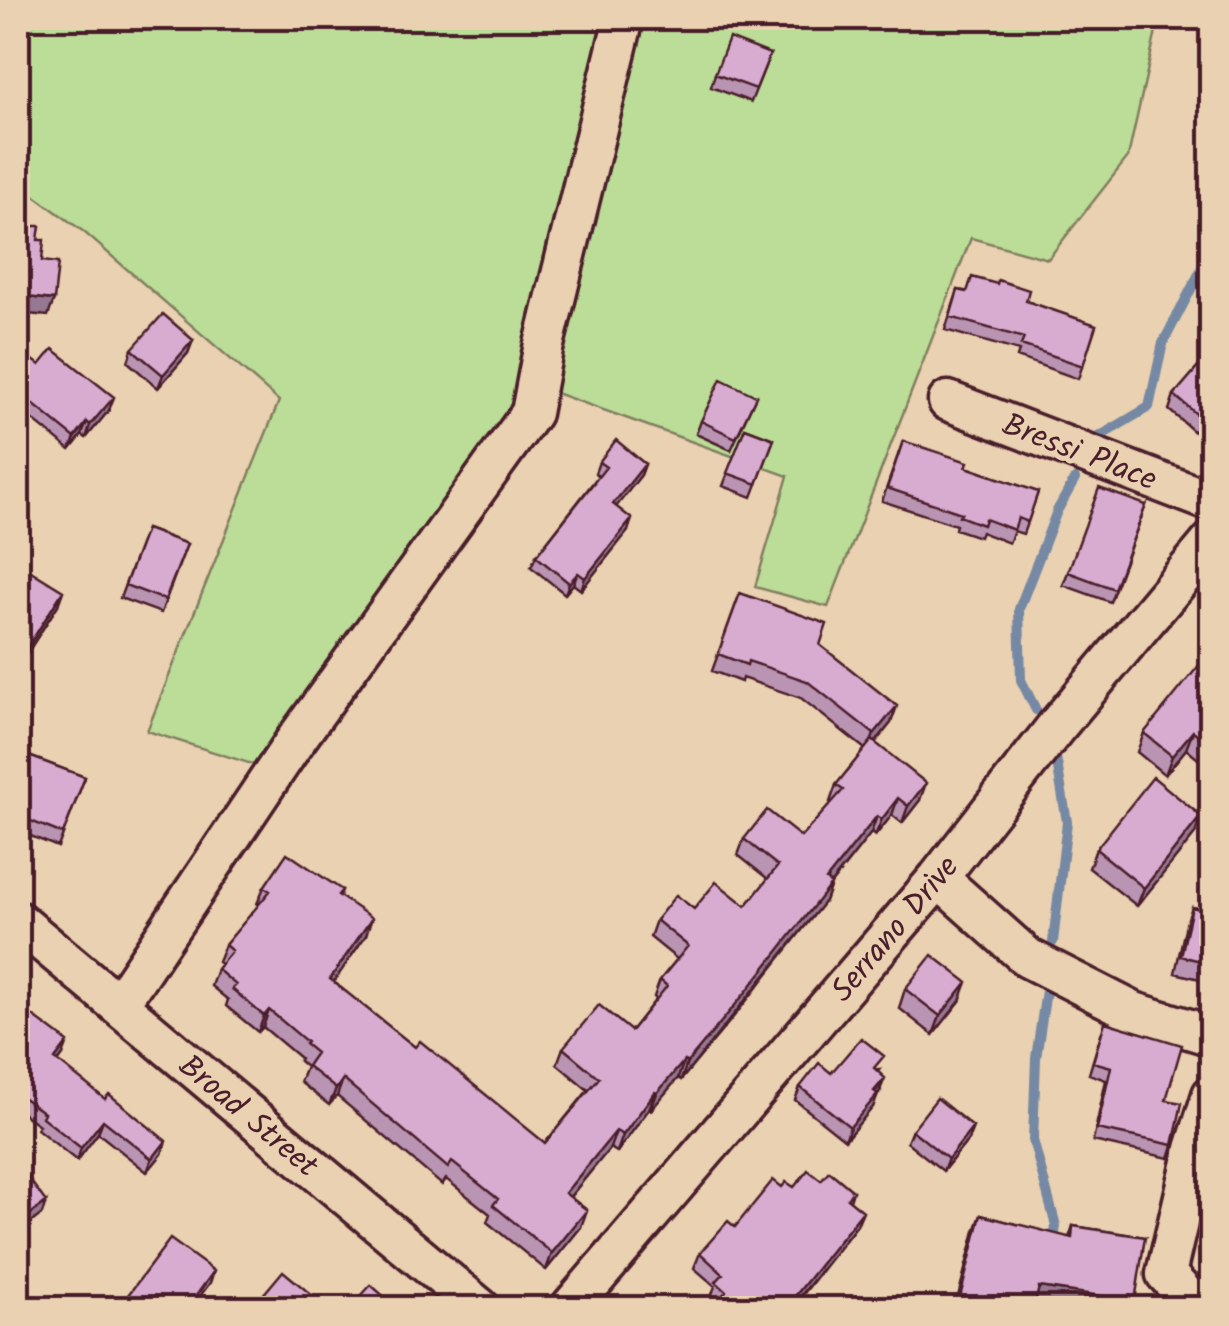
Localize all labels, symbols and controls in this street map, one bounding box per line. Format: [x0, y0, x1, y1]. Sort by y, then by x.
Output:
street label: Bressi Place [994, 401, 1164, 506]
street label: Serrano Drive [819, 845, 973, 1014]
street label: Broad Street [166, 1043, 330, 1192]

